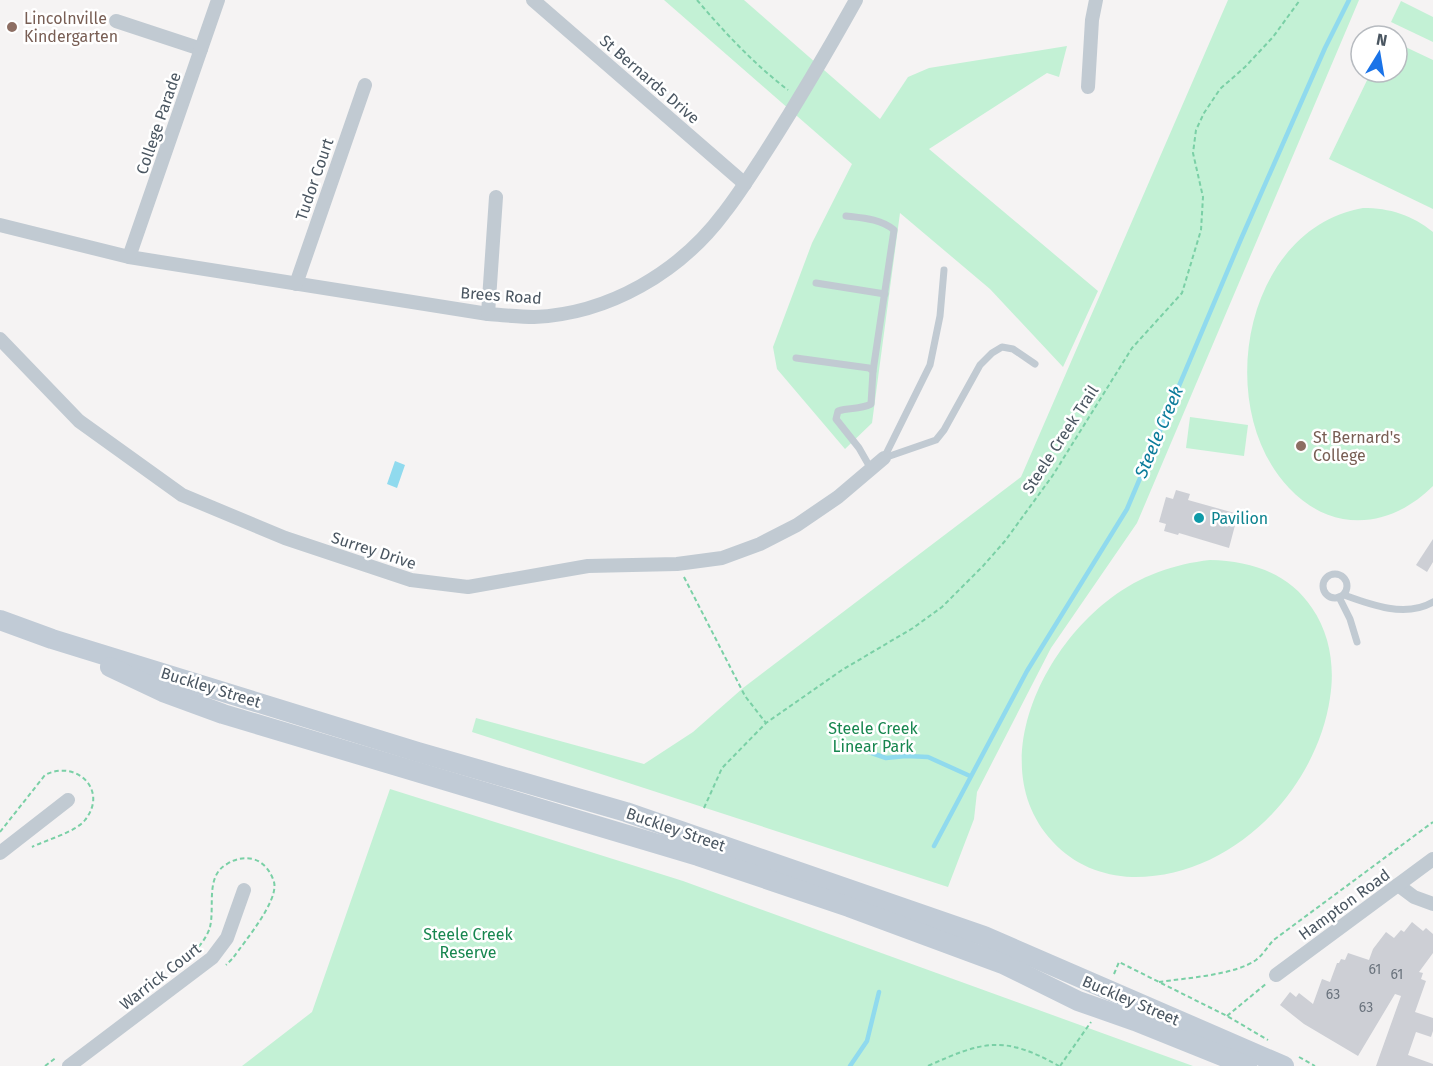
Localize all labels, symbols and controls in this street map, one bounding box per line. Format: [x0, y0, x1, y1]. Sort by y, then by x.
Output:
place label: Lincolnville Kindergarten [24, 9, 118, 46]
marker: Lincolnville Kindergarten [5, 20, 19, 34]
north arrow [1349, 24, 1409, 84]
text: N [1375, 29, 1389, 50]
street label: St Bernards Drive [596, 31, 703, 128]
street label: College Parade [132, 70, 185, 177]
street label: Tudor Court [292, 135, 337, 223]
street label: Brees Road [460, 283, 542, 308]
street label: Steele Creek Trail [1018, 381, 1103, 497]
water label: Steele Creek [1129, 383, 1188, 482]
place label: St Bernard's College [1313, 428, 1401, 465]
marker: St Bernard's College [1294, 439, 1308, 453]
place label: Pavilion [1211, 509, 1268, 528]
marker: Pavilion [1192, 511, 1206, 525]
street label: Surrey Drive [329, 528, 419, 573]
street label: Buckley Street [159, 663, 263, 712]
park label: Steele Creek Linear Park [828, 719, 918, 756]
street label: Buckley Street [624, 804, 728, 855]
street label: Hampton Road [1295, 865, 1394, 944]
park label: Steele Creek Reserve [423, 925, 513, 962]
street label: Warrick Court [116, 939, 205, 1014]
house number: 61 [1369, 961, 1381, 978]
house number: 61 [1391, 966, 1403, 983]
street label: Buckley Street [1079, 971, 1182, 1030]
house number: 63 [1326, 986, 1340, 1003]
house number: 63 [1359, 999, 1373, 1016]

